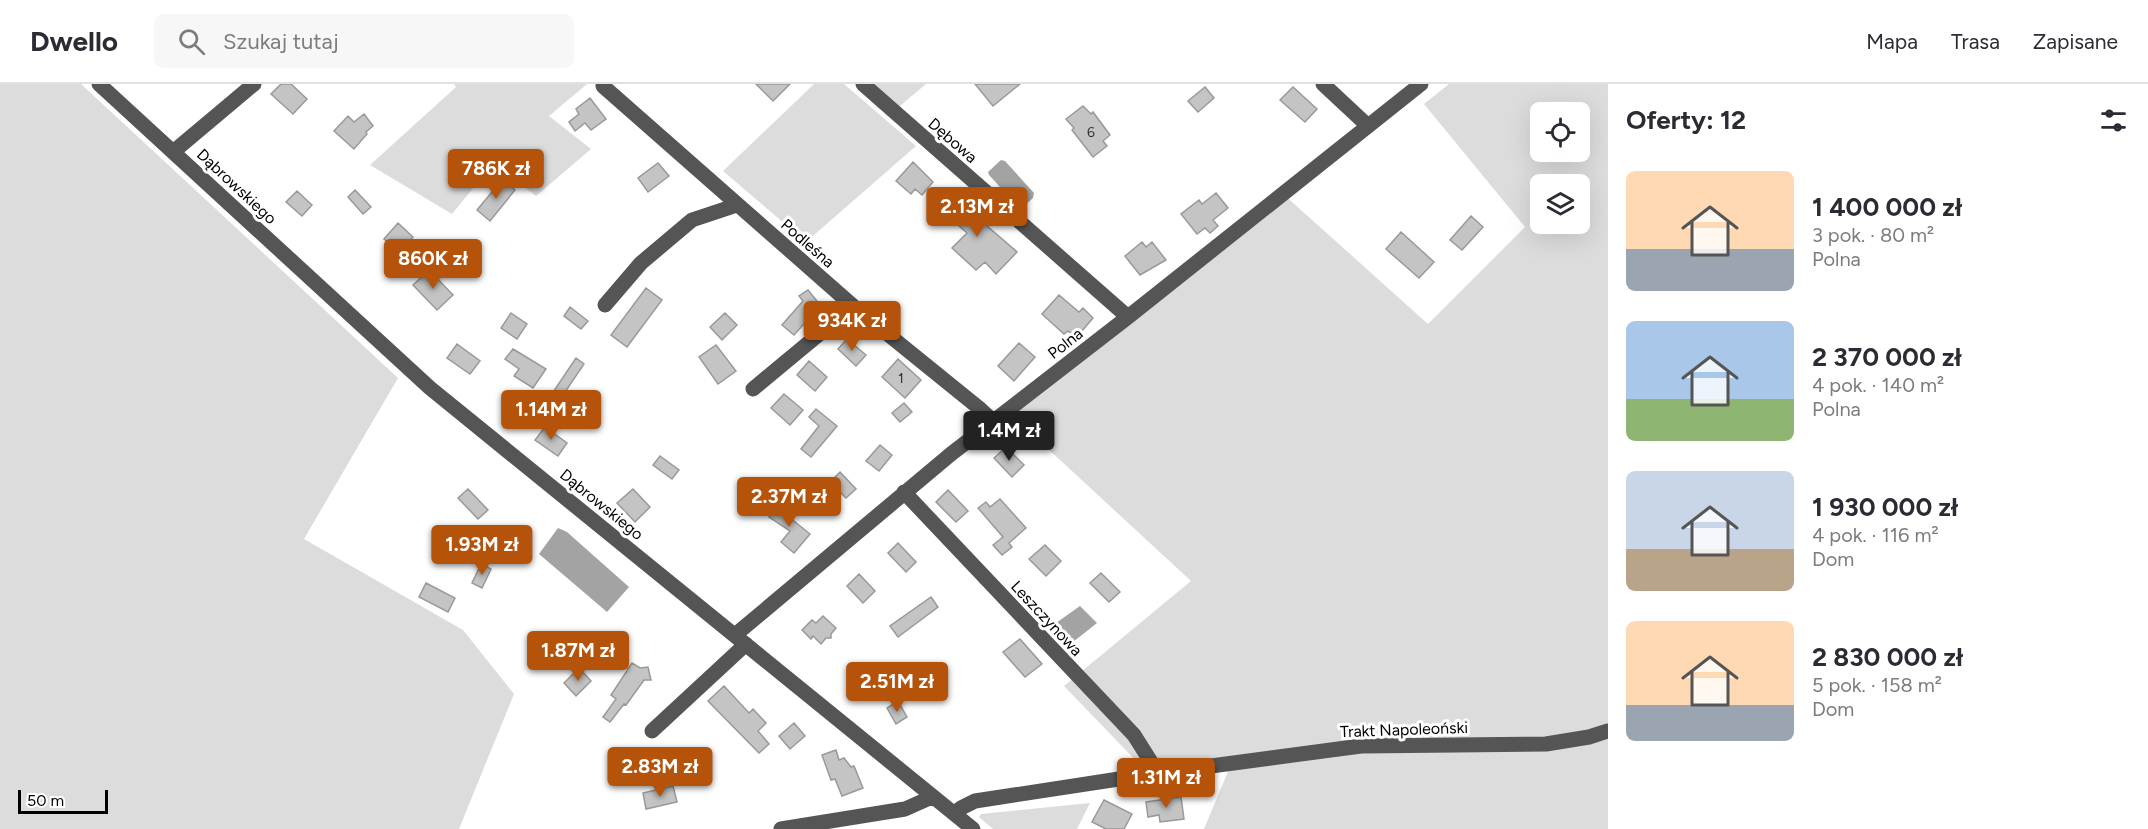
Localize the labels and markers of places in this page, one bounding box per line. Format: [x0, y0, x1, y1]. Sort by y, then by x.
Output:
pin: 786K zł [441, 149, 551, 200]
pin: 2.13M zł [915, 187, 1039, 238]
pin: 860K zł [378, 239, 488, 290]
pin: 934K zł [797, 301, 907, 352]
pin: 1.14M zł [489, 390, 613, 441]
pin: 1.4M zł [954, 411, 1064, 462]
pin: 2.37M zł [727, 477, 851, 528]
pin: 1.93M zł [420, 525, 544, 576]
pin: 1.87M zł [516, 631, 640, 682]
pin: 2.51M zł [835, 662, 959, 713]
pin: 2.83M zł [598, 747, 722, 798]
pin: 1.31M zł [1104, 758, 1228, 809]

